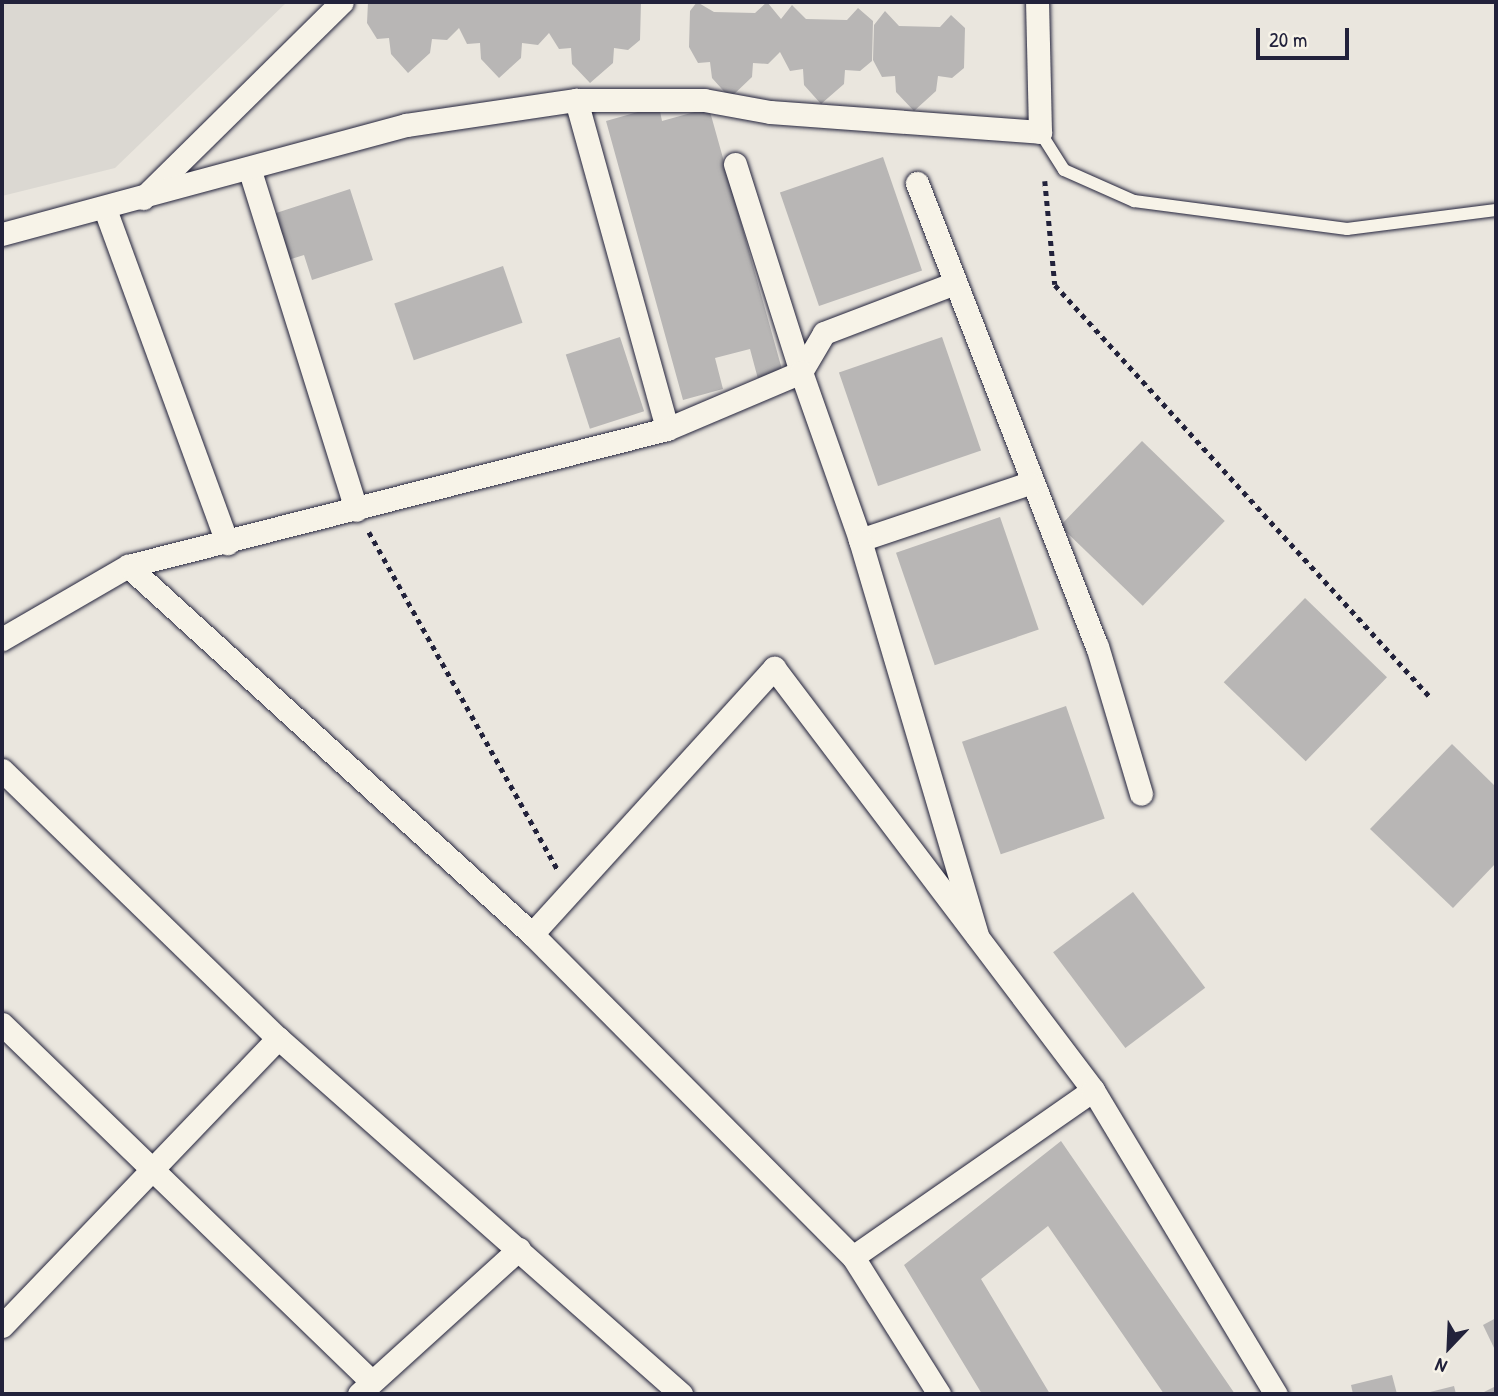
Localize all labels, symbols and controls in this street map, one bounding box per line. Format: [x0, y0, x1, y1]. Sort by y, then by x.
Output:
scale bar [1260, 14, 1353, 58]
text: 20 m [1269, 25, 1307, 54]
north arrow [1414, 1312, 1484, 1382]
text: N [1431, 1352, 1451, 1380]

